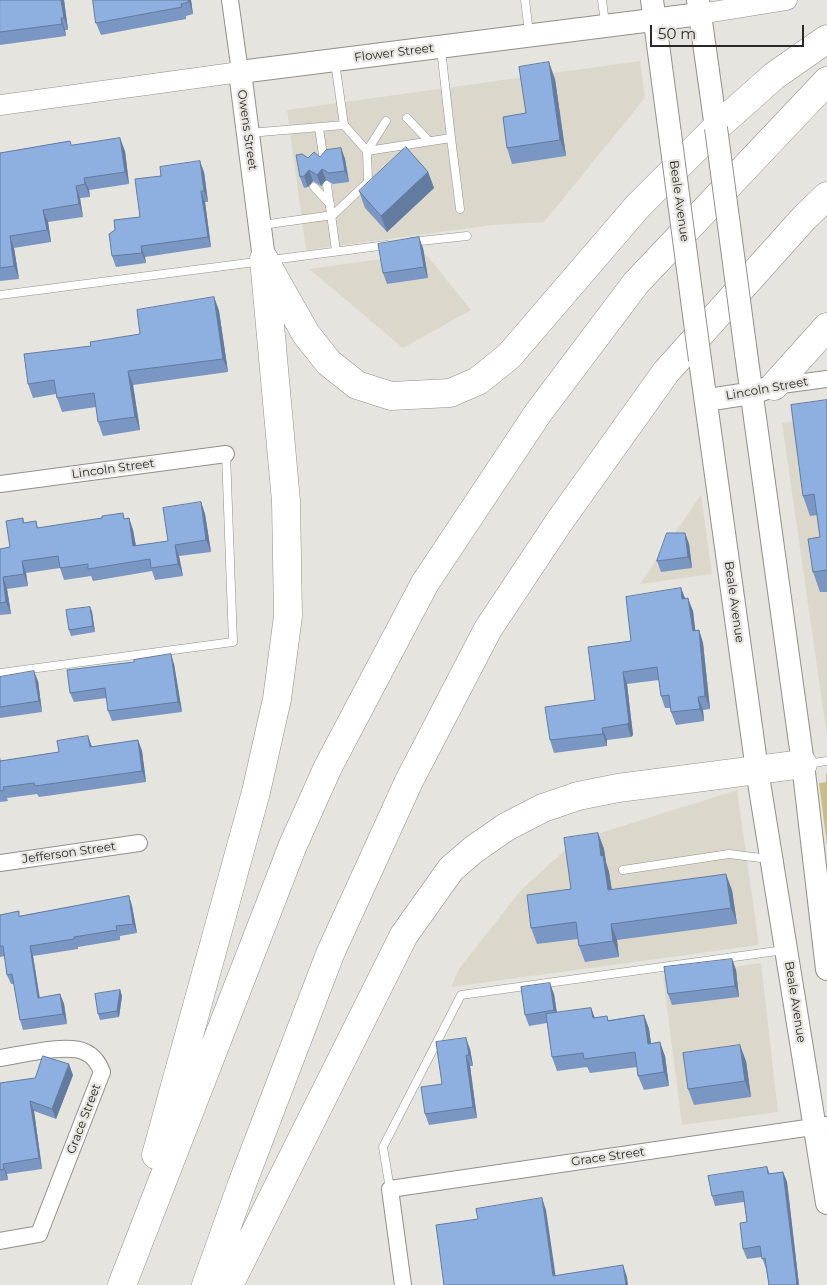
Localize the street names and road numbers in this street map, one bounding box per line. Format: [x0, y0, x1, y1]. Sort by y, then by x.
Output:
street label: Flower Street [353, 41, 435, 65]
street label: Owens Street [234, 89, 260, 171]
street label: Beale Avenue [666, 159, 692, 243]
street label: Lincoln Street [725, 375, 809, 403]
street label: Lincoln Street [71, 456, 155, 482]
street label: Beale Avenue [721, 560, 747, 644]
street label: Jefferson Street [21, 839, 117, 867]
street label: Beale Avenue [781, 960, 809, 1044]
street label: Grace Street [64, 1082, 104, 1156]
street label: Grace Street [570, 1145, 646, 1169]

